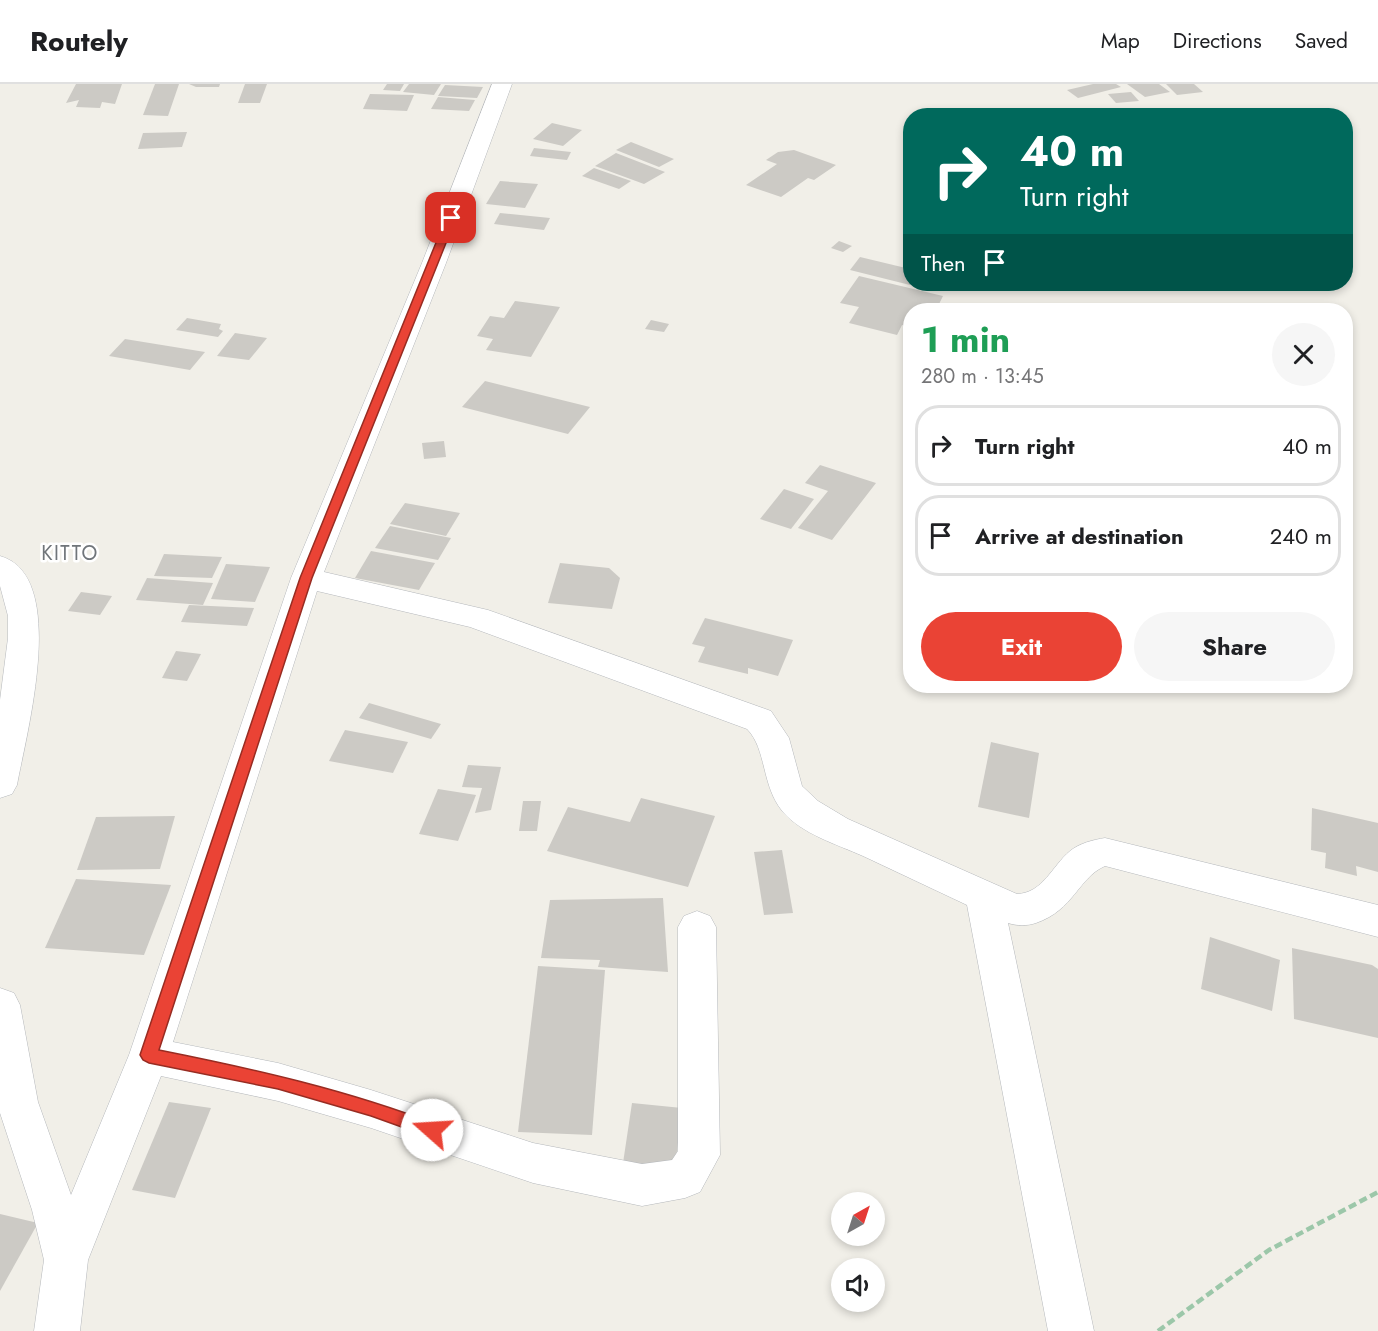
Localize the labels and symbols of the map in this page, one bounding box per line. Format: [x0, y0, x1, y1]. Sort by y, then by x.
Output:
pin [425, 192, 476, 243]
district label: KITTO [41, 539, 99, 568]
position arrow [400, 1098, 464, 1162]
north arrow [831, 1192, 885, 1246]

